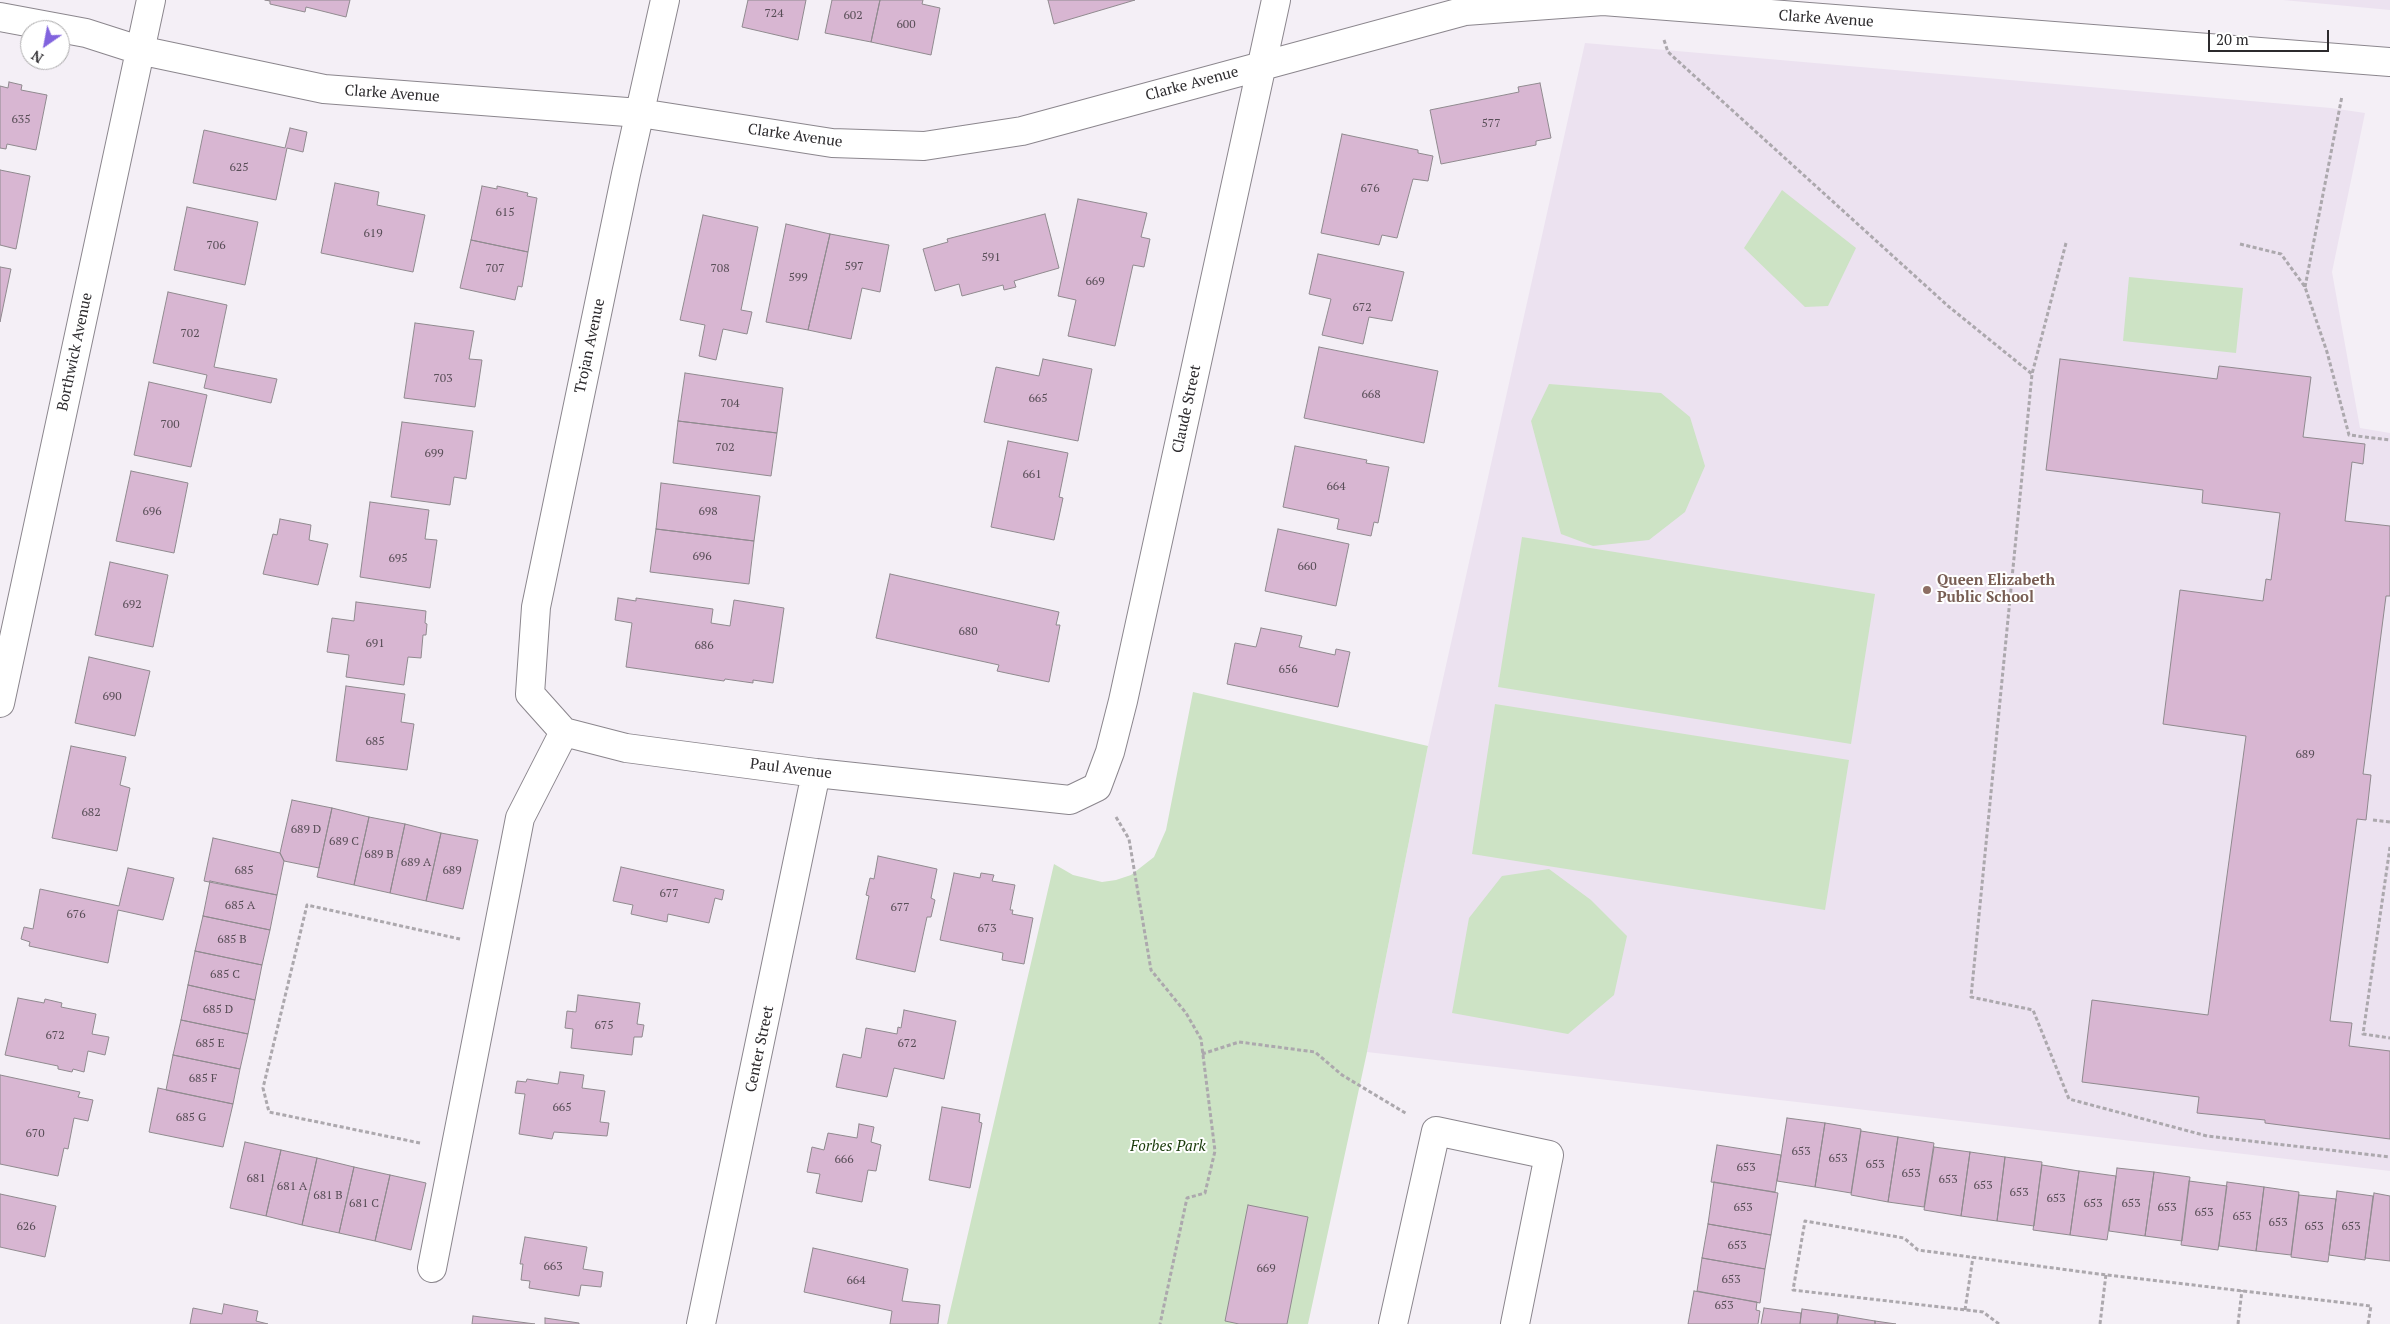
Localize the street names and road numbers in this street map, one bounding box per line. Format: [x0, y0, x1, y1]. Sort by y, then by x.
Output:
street label: Clarke Avenue [1778, 7, 1874, 31]
street label: Clarke Avenue [1144, 63, 1240, 105]
street label: Clarke Avenue [344, 82, 440, 106]
street label: Clarke Avenue [747, 120, 843, 152]
street label: Borthwick Avenue [54, 291, 96, 413]
street label: Trojan Avenue [571, 297, 609, 395]
street label: Claude Street [1169, 363, 1205, 455]
street label: Paul Avenue [749, 755, 833, 783]
street label: Center Street [742, 1004, 778, 1094]

